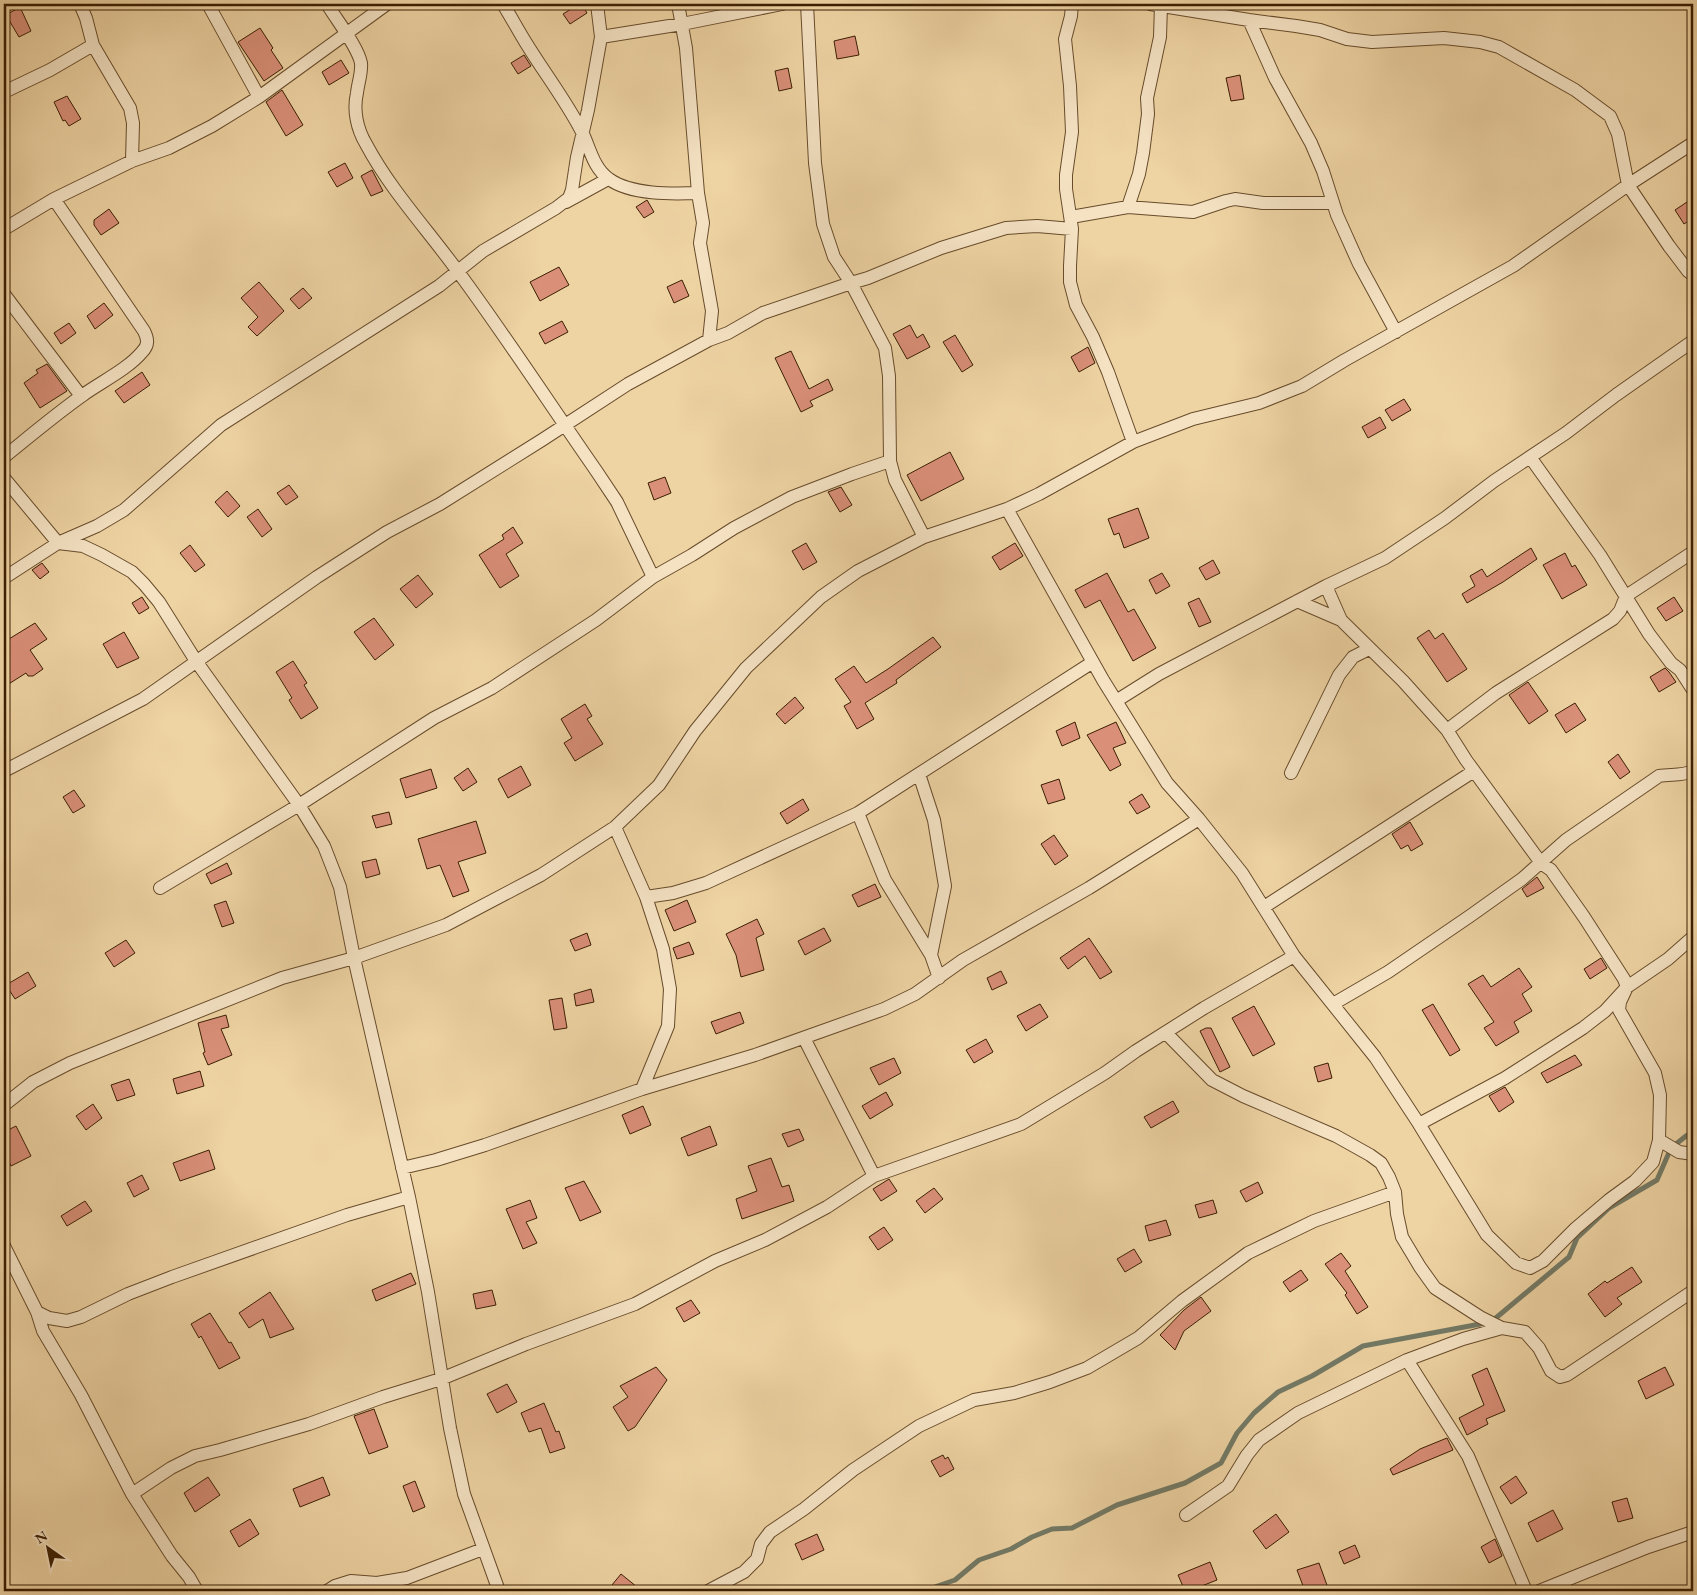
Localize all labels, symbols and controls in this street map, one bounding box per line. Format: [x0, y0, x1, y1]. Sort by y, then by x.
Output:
north arrow [22, 1522, 72, 1572]
text: N [31, 1526, 51, 1548]

